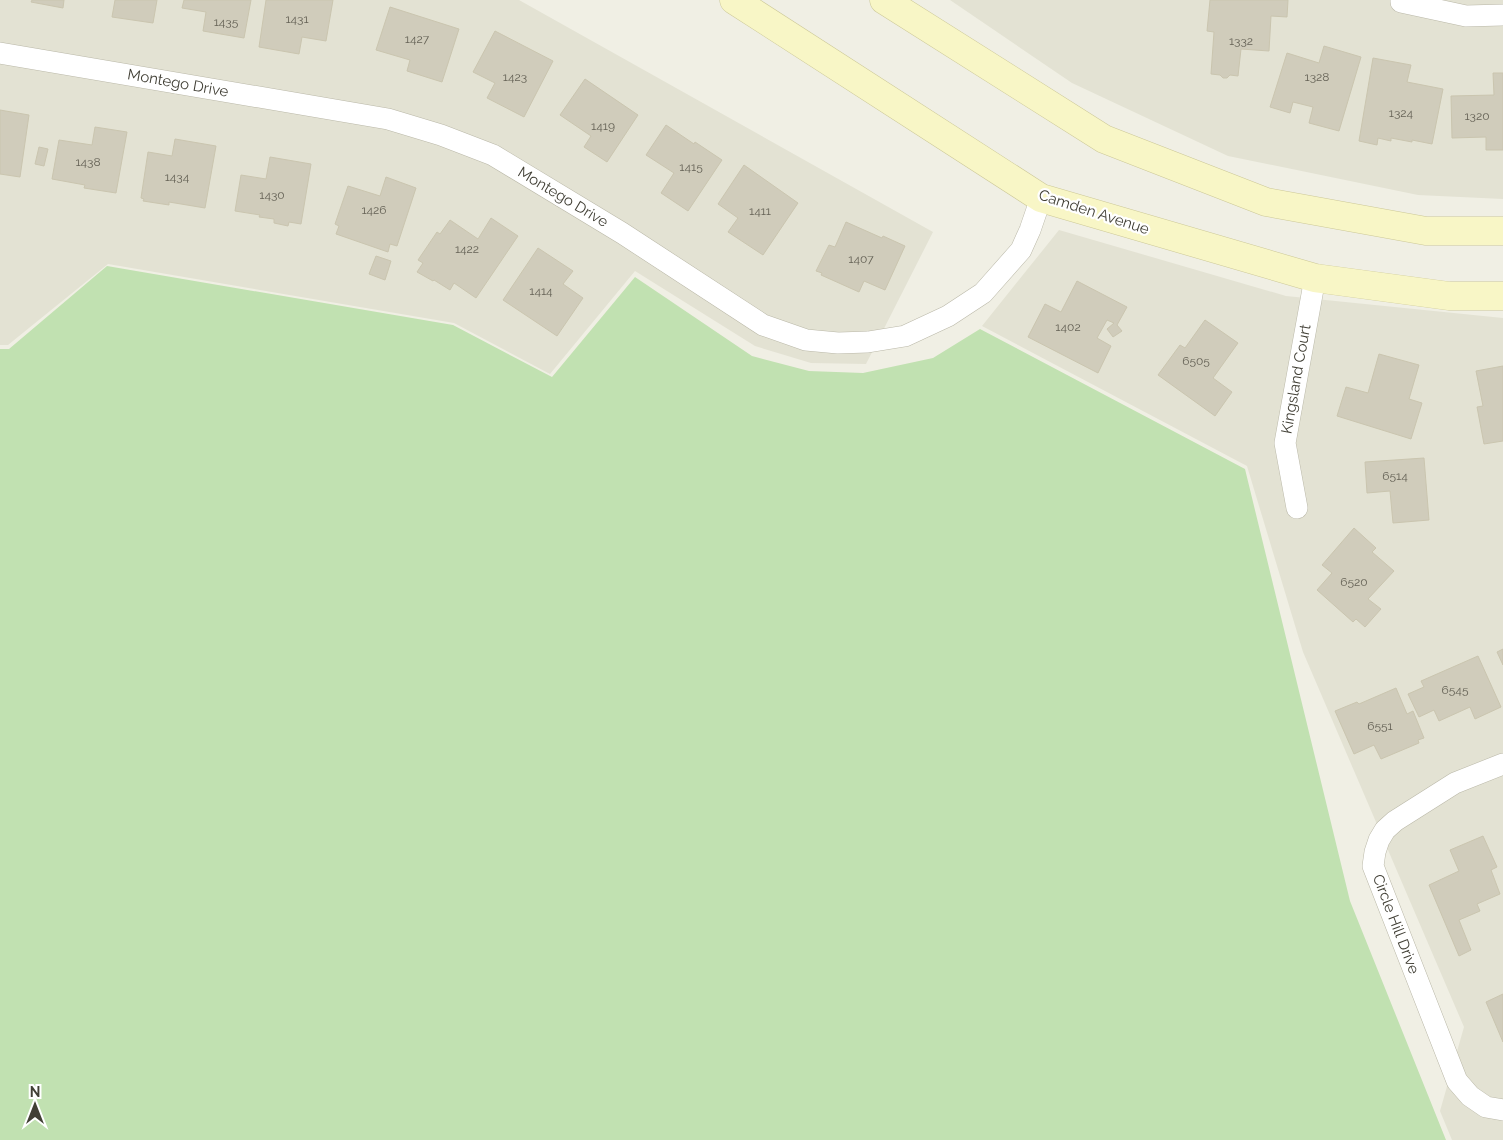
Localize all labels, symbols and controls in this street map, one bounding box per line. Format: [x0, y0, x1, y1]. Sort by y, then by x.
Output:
house number: 1431 [285, 12, 309, 26]
house number: 1435 [214, 15, 239, 29]
house number: 1427 [405, 32, 430, 46]
house number: 1332 [1229, 34, 1253, 48]
street label: Montego Drive [126, 65, 230, 101]
house number: 1423 [503, 70, 527, 84]
house number: 1328 [1305, 70, 1329, 84]
house number: 1324 [1389, 106, 1414, 120]
house number: 1320 [1464, 109, 1490, 123]
house number: 1419 [591, 119, 615, 133]
house number: 1438 [75, 155, 101, 169]
house number: 1415 [679, 160, 703, 174]
street label: Montego Drive [515, 163, 612, 231]
house number: 1434 [165, 170, 190, 184]
street label: Camden Avenue [1036, 186, 1152, 238]
house number: 1430 [259, 188, 285, 202]
house number: 1426 [361, 203, 387, 217]
house number: 1411 [749, 204, 771, 218]
house number: 1422 [455, 242, 479, 256]
house number: 1407 [848, 252, 874, 266]
house number: 1414 [529, 284, 553, 298]
house number: 1402 [1055, 320, 1081, 334]
street label: Kingsland Court [1278, 323, 1314, 435]
house number: 6505 [1182, 354, 1210, 368]
house number: 6514 [1382, 469, 1408, 483]
house number: 6520 [1340, 575, 1368, 589]
house number: 6545 [1442, 683, 1469, 697]
house number: 6551 [1367, 719, 1393, 733]
street label: Circle Hill Drive [1369, 872, 1423, 977]
north arrow [10, 1080, 60, 1130]
text: N [30, 1084, 40, 1100]

